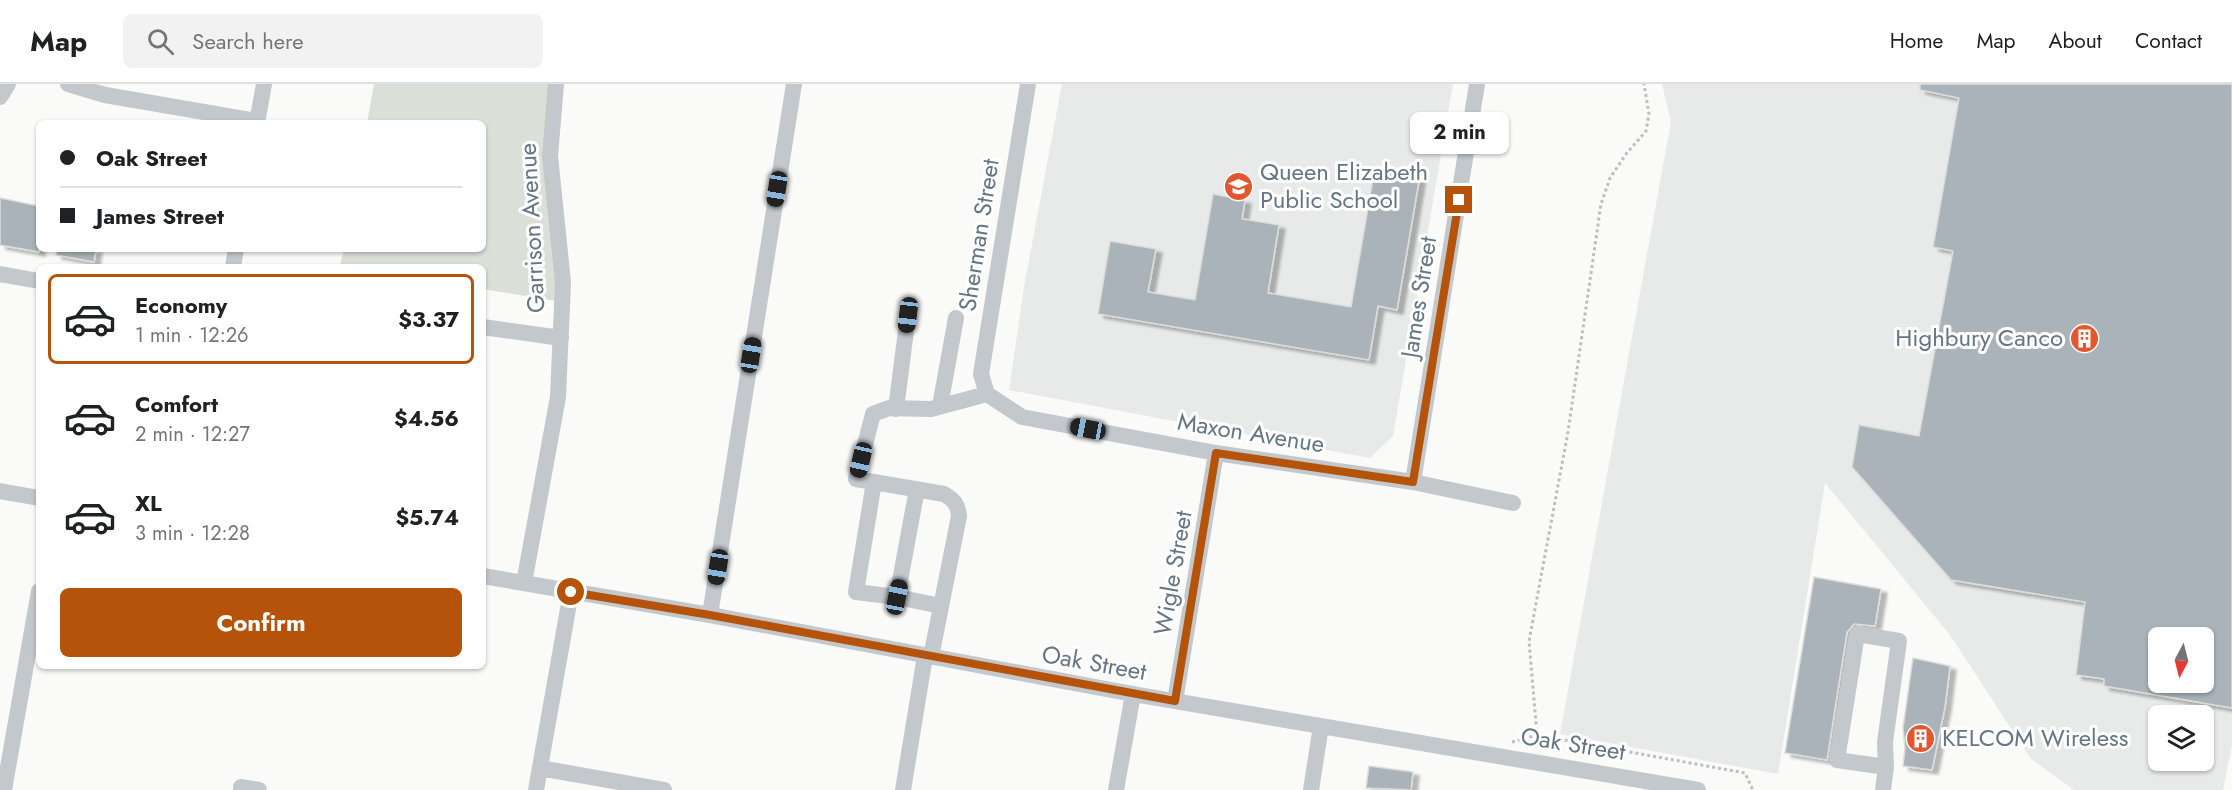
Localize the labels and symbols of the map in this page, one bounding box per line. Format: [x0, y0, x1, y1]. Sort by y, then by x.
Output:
callout: 2 min [1410, 113, 1508, 155]
street label: Garrison Avenue [510, 142, 553, 314]
place label: Queen Elizabeth Public School [1260, 154, 1428, 217]
street label: Sherman Street [949, 156, 1008, 314]
car [765, 170, 789, 208]
school or university icon: Queen Elizabeth Public School [1223, 170, 1255, 202]
route end [1445, 186, 1472, 213]
street label: James Street [1391, 233, 1445, 363]
car [897, 296, 919, 334]
place label: Highbury Canco [1895, 320, 2063, 355]
building icon: Highbury Canco [2068, 322, 2100, 354]
car [739, 336, 763, 374]
street label: Maxon Avenue [1175, 404, 1327, 461]
car [1069, 417, 1107, 441]
car [848, 440, 874, 480]
street label: Wigle Street [1144, 508, 1201, 638]
car [706, 548, 730, 586]
route start [557, 578, 584, 605]
car [885, 578, 909, 616]
north arrow [2148, 627, 2214, 693]
street label: Oak Street [1039, 636, 1149, 689]
street label: Oak Street [1518, 718, 1628, 769]
place label: KELCOM Wireless [1942, 720, 2128, 755]
building icon: KELCOM Wireless [1905, 722, 1937, 754]

